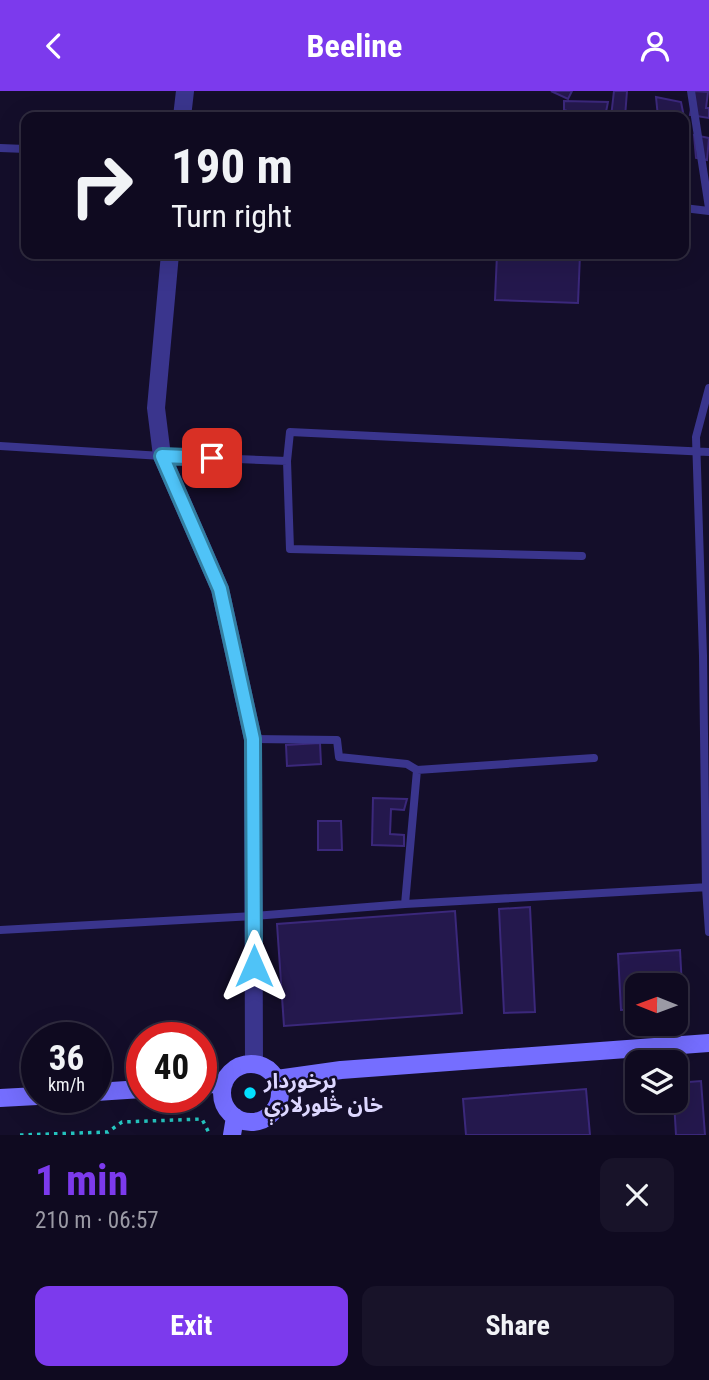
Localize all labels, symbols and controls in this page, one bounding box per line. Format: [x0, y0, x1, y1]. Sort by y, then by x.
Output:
icon: back [35, 27, 73, 65]
text: Beeline [307, 27, 402, 65]
icon: person [636, 27, 674, 65]
text: 190 m [171, 138, 293, 195]
icon: right [56, 140, 147, 231]
text: Turn right [171, 197, 292, 235]
pin [182, 428, 242, 488]
icon: arrive [193, 439, 231, 477]
position arrow [217, 929, 291, 1003]
north arrow [625, 973, 688, 1036]
map controls [625, 973, 688, 1113]
speed limit sign: 40 [126, 1022, 217, 1113]
text: 36 [49, 1038, 84, 1079]
button: layers [625, 1050, 688, 1113]
place label: برخوردار خان څلورلارې [263, 1069, 383, 1125]
text: km/h [48, 1074, 85, 1095]
marker: برخوردار خان څلورلارې [242, 1085, 258, 1101]
text: 1 min [35, 1156, 128, 1205]
button: close [600, 1158, 674, 1232]
text: 210 m · 06:57 [35, 1207, 159, 1234]
button: Exit [35, 1286, 348, 1366]
button: Share [362, 1286, 674, 1366]

